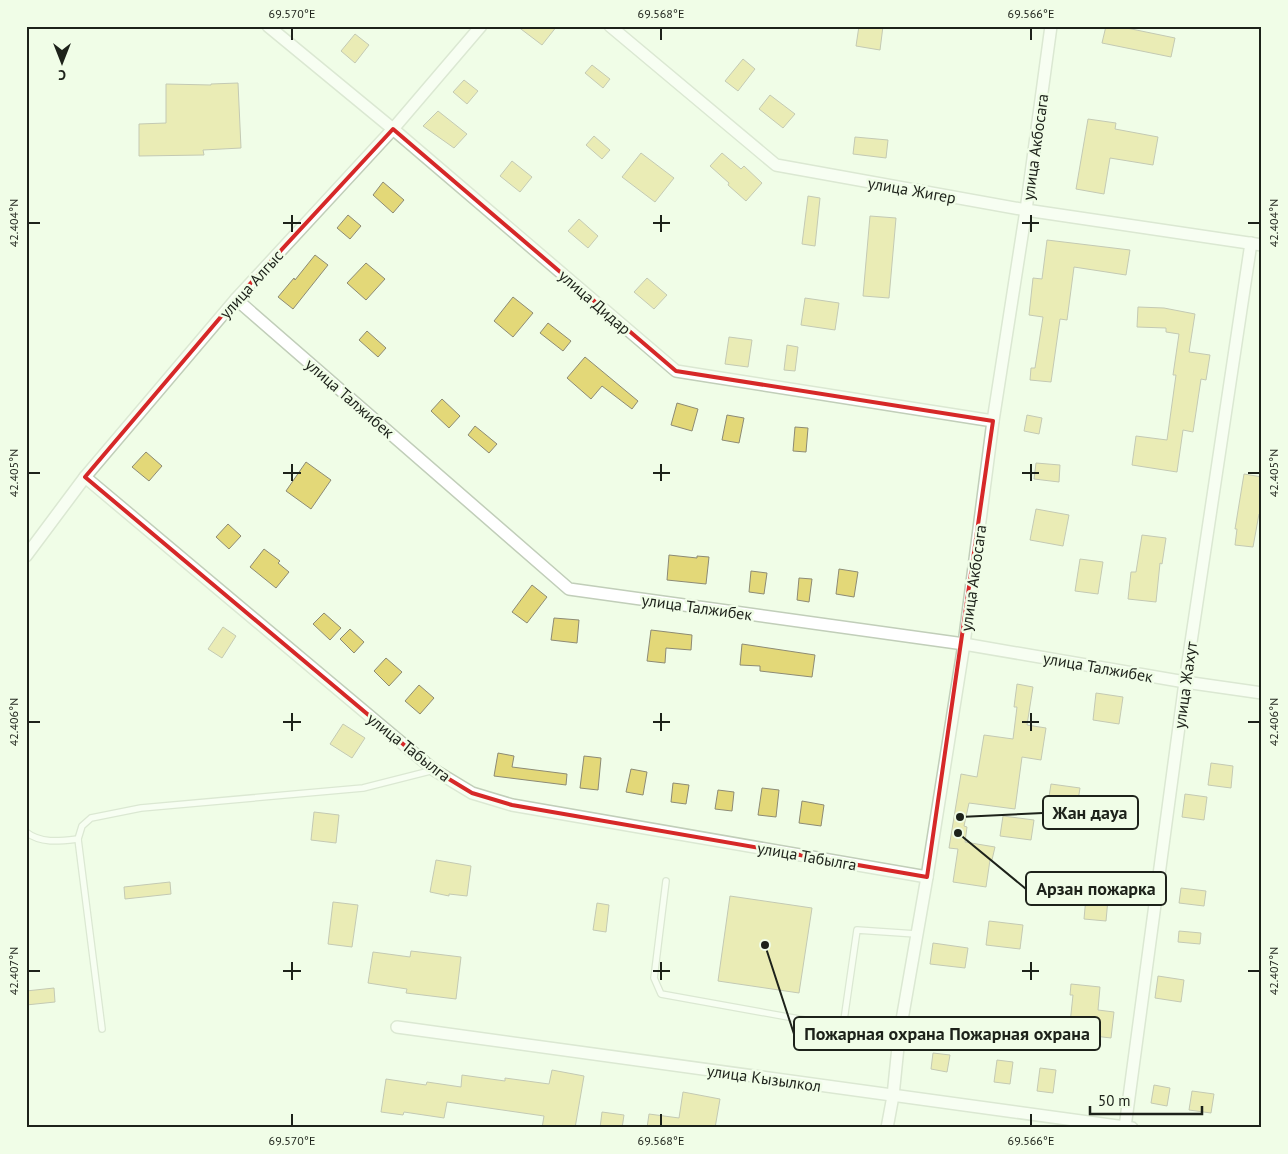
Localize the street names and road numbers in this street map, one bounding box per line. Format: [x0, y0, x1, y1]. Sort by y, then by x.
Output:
street label: улица Акбосага [1018, 92, 1052, 202]
street label: улица Жигер [866, 172, 958, 208]
street label: улица Алгыс [215, 246, 287, 322]
street label: улица Дидар [555, 265, 635, 339]
street label: улица Талжибек [301, 354, 399, 442]
street label: улица Акбосага [956, 523, 990, 633]
street label: улица Талжибек [641, 589, 754, 625]
street label: улица Жахут [1169, 640, 1201, 730]
street label: улица Талжибек [1041, 647, 1155, 687]
street label: улица Табылга [363, 708, 455, 786]
street label: улица Табылга [756, 837, 858, 875]
street label: улица Кызылкол [706, 1060, 822, 1096]

